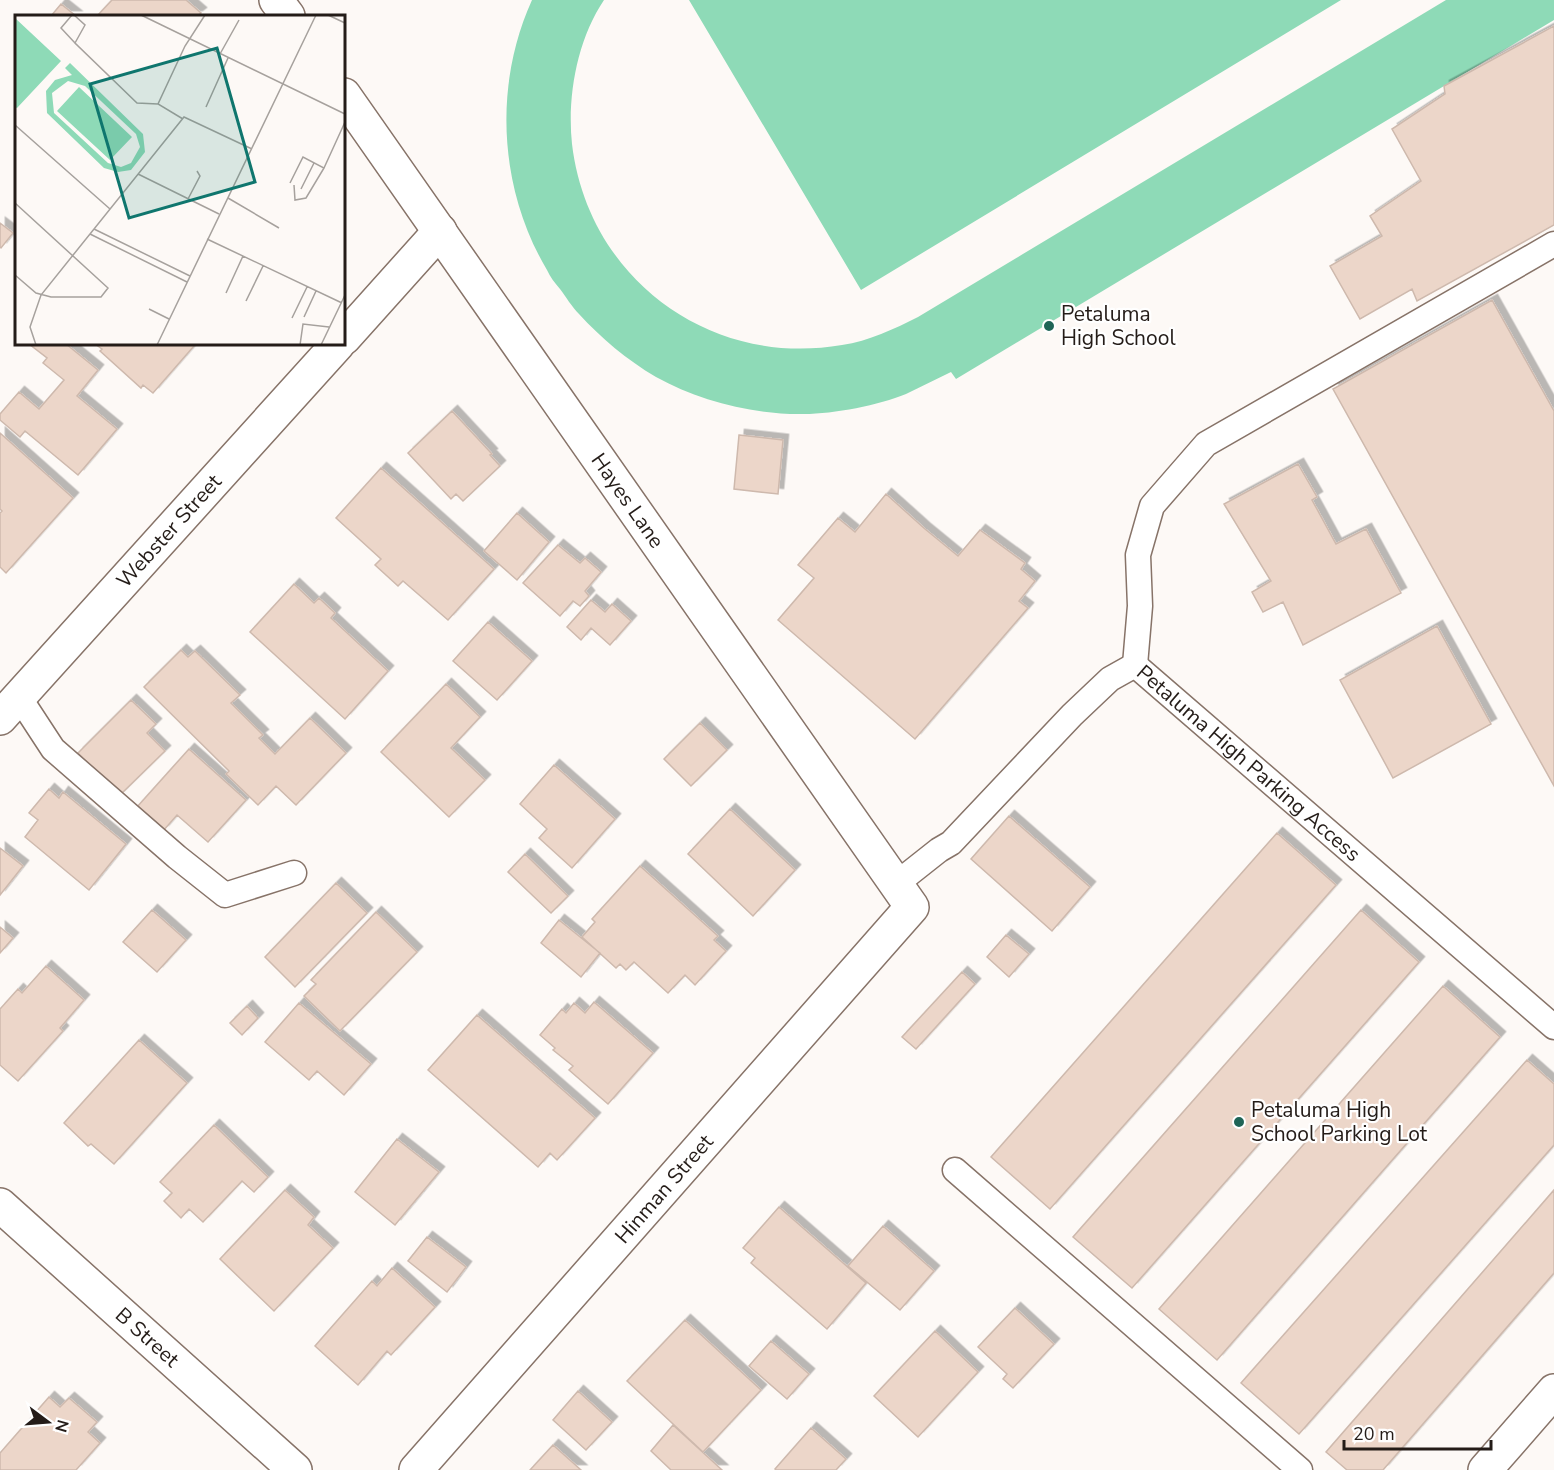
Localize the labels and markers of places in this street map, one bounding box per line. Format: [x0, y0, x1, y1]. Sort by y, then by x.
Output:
place label: Petaluma High School [1061, 300, 1176, 352]
marker: Petaluma High School [1042, 319, 1056, 333]
place label: Petaluma High School Parking Lot [1251, 1096, 1428, 1148]
marker: Petaluma High School Parking Lot [1232, 1115, 1246, 1129]

